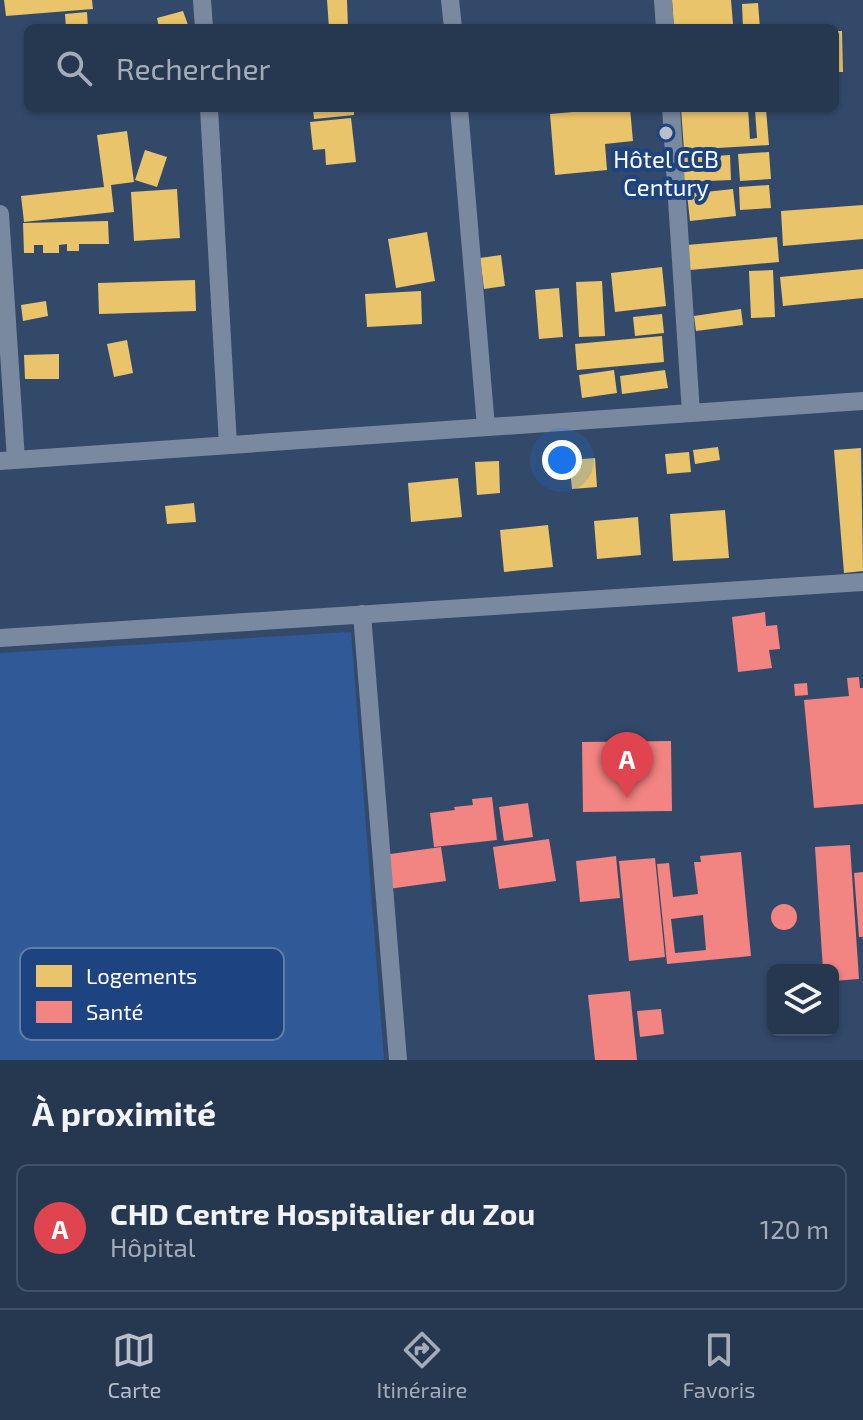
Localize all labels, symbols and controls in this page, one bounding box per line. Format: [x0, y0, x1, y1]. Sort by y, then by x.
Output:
search box [24, 24, 839, 112]
icon: search [52, 46, 96, 90]
text: Rechercher [116, 50, 271, 86]
marker: Hôtel CCB Century [657, 124, 675, 142]
place label: Hôtel CCB Century [613, 144, 719, 201]
your location [542, 440, 582, 480]
pin: A [601, 732, 653, 798]
legend [20, 948, 284, 1040]
text: Logements [86, 962, 197, 988]
map controls [767, 964, 839, 1036]
button: layers [767, 964, 839, 1036]
text: Santé [86, 998, 143, 1024]
text: À proximité [32, 1092, 216, 1133]
text: CHD Centre Hospitalier du Zou [110, 1195, 535, 1231]
text: A [52, 1213, 68, 1244]
text: 120 m [760, 1213, 829, 1244]
text: Hôpital [110, 1231, 196, 1262]
tab: Carte [108, 1328, 161, 1402]
tab: Itinéraire [376, 1328, 467, 1402]
tab: Favoris [682, 1328, 755, 1402]

